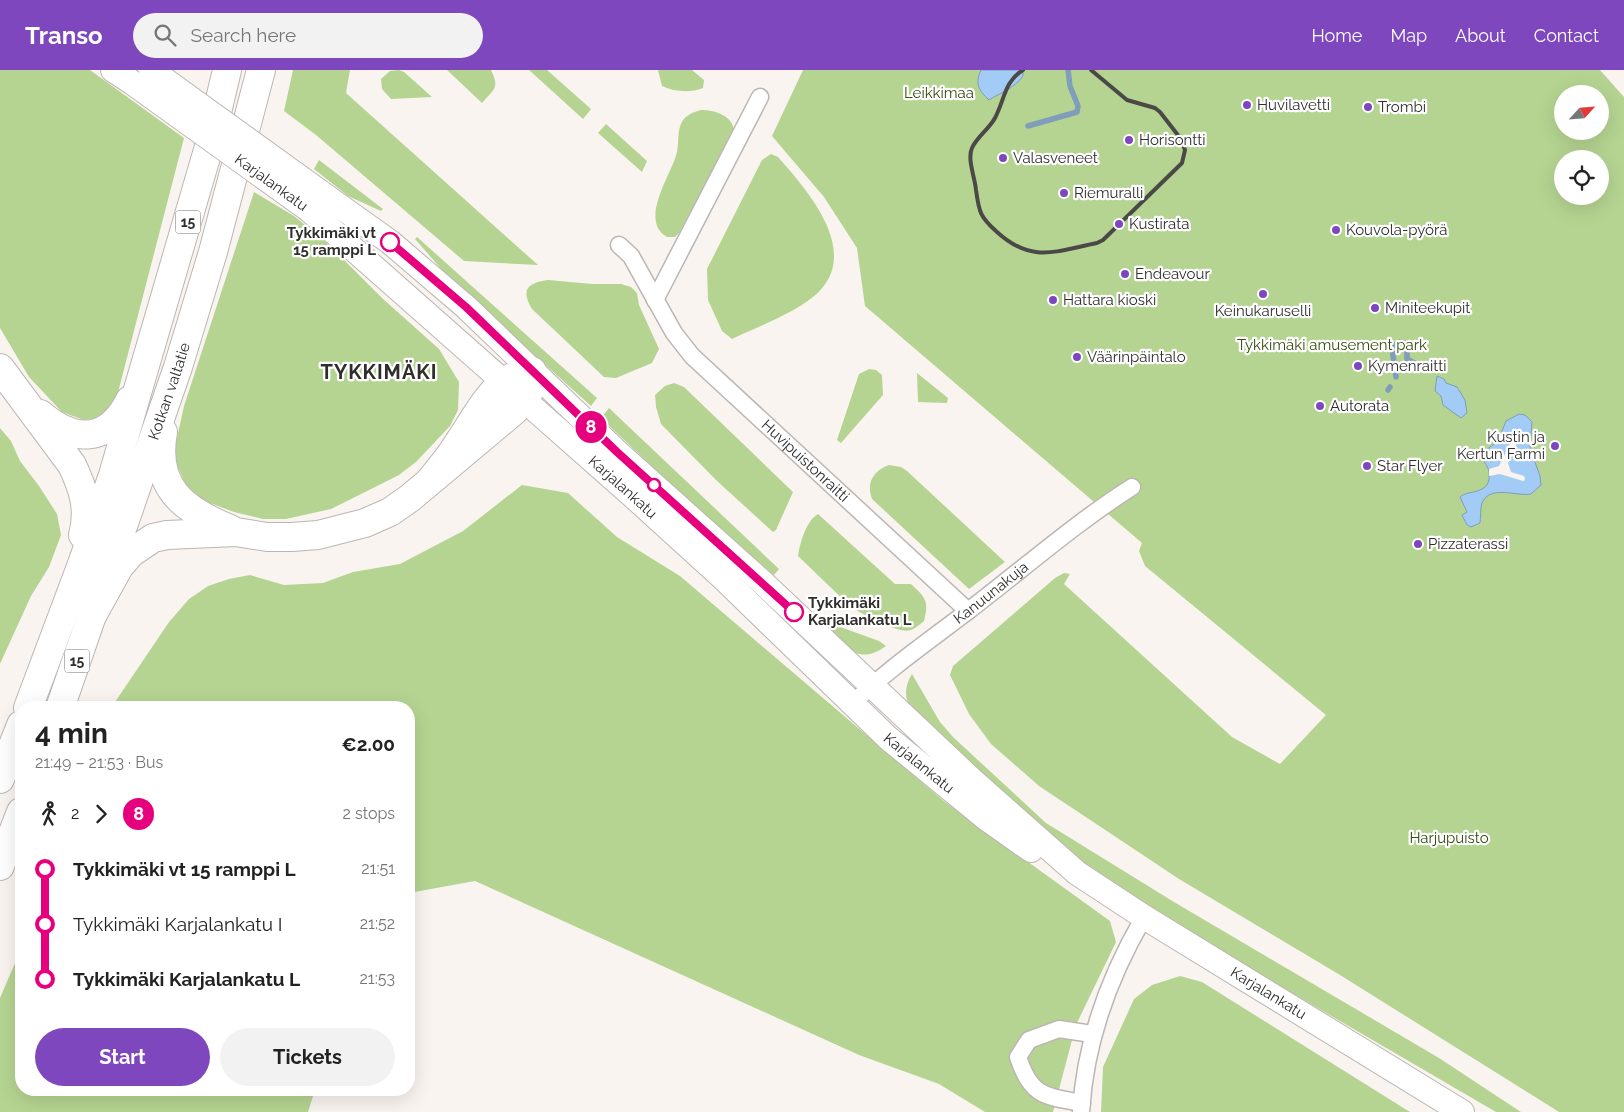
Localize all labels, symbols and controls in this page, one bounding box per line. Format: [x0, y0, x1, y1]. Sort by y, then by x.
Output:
search box [133, 13, 483, 58]
text: Transo [25, 21, 103, 50]
icon: search [151, 21, 179, 49]
text: Search here [191, 24, 296, 46]
text: Home [1311, 25, 1362, 46]
text: Map [1390, 25, 1427, 46]
text: About [1455, 25, 1506, 46]
text: Contact [1534, 25, 1599, 46]
park label: Leikkimaa [904, 84, 974, 102]
north arrow [1554, 85, 1609, 140]
map controls [1554, 85, 1609, 205]
place label: Huvilavetti [1257, 96, 1330, 114]
place label: Trombi [1378, 98, 1426, 116]
marker: Huvilavetti [1241, 99, 1253, 111]
marker: Trombi [1362, 101, 1374, 113]
place label: Horisontti [1139, 131, 1206, 149]
marker: Horisontti [1123, 134, 1135, 146]
place label: Valasveneet [1013, 149, 1098, 167]
street label: Karjalankatu [231, 150, 311, 215]
button: locate [1554, 150, 1609, 205]
marker: Valasveneet [997, 152, 1009, 164]
place label: Riemuralli [1074, 184, 1143, 202]
marker: Riemuralli [1058, 187, 1070, 199]
road number: 15 [176, 210, 200, 233]
place label: Kustirata [1129, 215, 1189, 233]
marker: Kustirata [1113, 218, 1125, 230]
place label: Kouvola-pyörä [1346, 221, 1447, 239]
place label: Tykkimäki vt 15 ramppi L [287, 224, 376, 259]
marker: Kouvola-pyörä [1330, 224, 1342, 236]
marker: Tykkimäki vt 15 ramppi L [380, 232, 400, 252]
place label: Endeavour [1135, 265, 1210, 283]
marker: Endeavour [1119, 268, 1131, 280]
marker: Keinukaruselli [1257, 288, 1269, 300]
place label: Hattara kioski [1063, 291, 1156, 309]
marker: Hattara kioski [1047, 294, 1059, 306]
place label: Miniteekupit [1385, 299, 1470, 317]
place label: Keinukaruselli [1215, 302, 1311, 320]
marker: Miniteekupit [1369, 302, 1381, 314]
park label: Tykkimäki amusement park [1237, 336, 1427, 354]
street label: Kotkan valtatie [144, 340, 194, 442]
place label: Väärinpäintalo [1087, 348, 1186, 366]
marker: Väärinpäintalo [1071, 351, 1083, 363]
place label: Kymenraitti [1368, 357, 1447, 375]
district label: TYKKIMÄKI [321, 360, 437, 384]
marker: Kymenraitti [1352, 360, 1364, 372]
place label: Autorata [1330, 397, 1389, 415]
marker: Autorata [1314, 400, 1326, 412]
line badge: 8 [575, 411, 607, 443]
text: 8 [586, 416, 596, 437]
street label: Huvipuistonraitti [758, 416, 853, 506]
place label: Kustin ja Kertun Farmi [1457, 428, 1545, 463]
marker: Kustin ja Kertun Farmi [1549, 440, 1561, 452]
street label: Karjalankatu [585, 452, 661, 522]
place label: Star Flyer [1377, 457, 1443, 475]
marker: Star Flyer [1361, 460, 1373, 472]
unlabelled marker [647, 478, 661, 492]
place label: Pizzaterassi [1428, 535, 1508, 553]
marker: Pizzaterassi [1412, 538, 1424, 550]
street label: Kanuunakuja [950, 558, 1032, 628]
place label: Tykkimäki Karjalankatu L [808, 594, 912, 629]
marker: Tykkimäki Karjalankatu L [784, 602, 804, 622]
road number: 15 [64, 650, 90, 672]
text: 4 min [35, 717, 108, 750]
street label: Karjalankatu [880, 729, 958, 797]
text: €2.00 [342, 733, 395, 755]
text: 21:49 – 21:53 · Bus [35, 753, 163, 772]
icon: walk [35, 800, 63, 828]
icon: forward [87, 800, 115, 828]
text: 8 [133, 803, 144, 824]
text: 2 [71, 804, 79, 823]
text: 2 stops [343, 804, 395, 823]
park label: Harjupuisto [1409, 829, 1489, 847]
text: Tykkimäki vt 15 ramppi L [73, 858, 296, 880]
text: 21:51 [361, 859, 395, 878]
text: Tykkimäki Karjalankatu I [73, 913, 283, 935]
text: 21:52 [360, 914, 395, 933]
street label: Karjalankatu [1227, 963, 1310, 1023]
text: Tykkimäki Karjalankatu L [73, 968, 300, 990]
text: 21:53 [360, 969, 395, 988]
button: Start [35, 1028, 210, 1086]
button: Tickets [220, 1028, 395, 1086]

